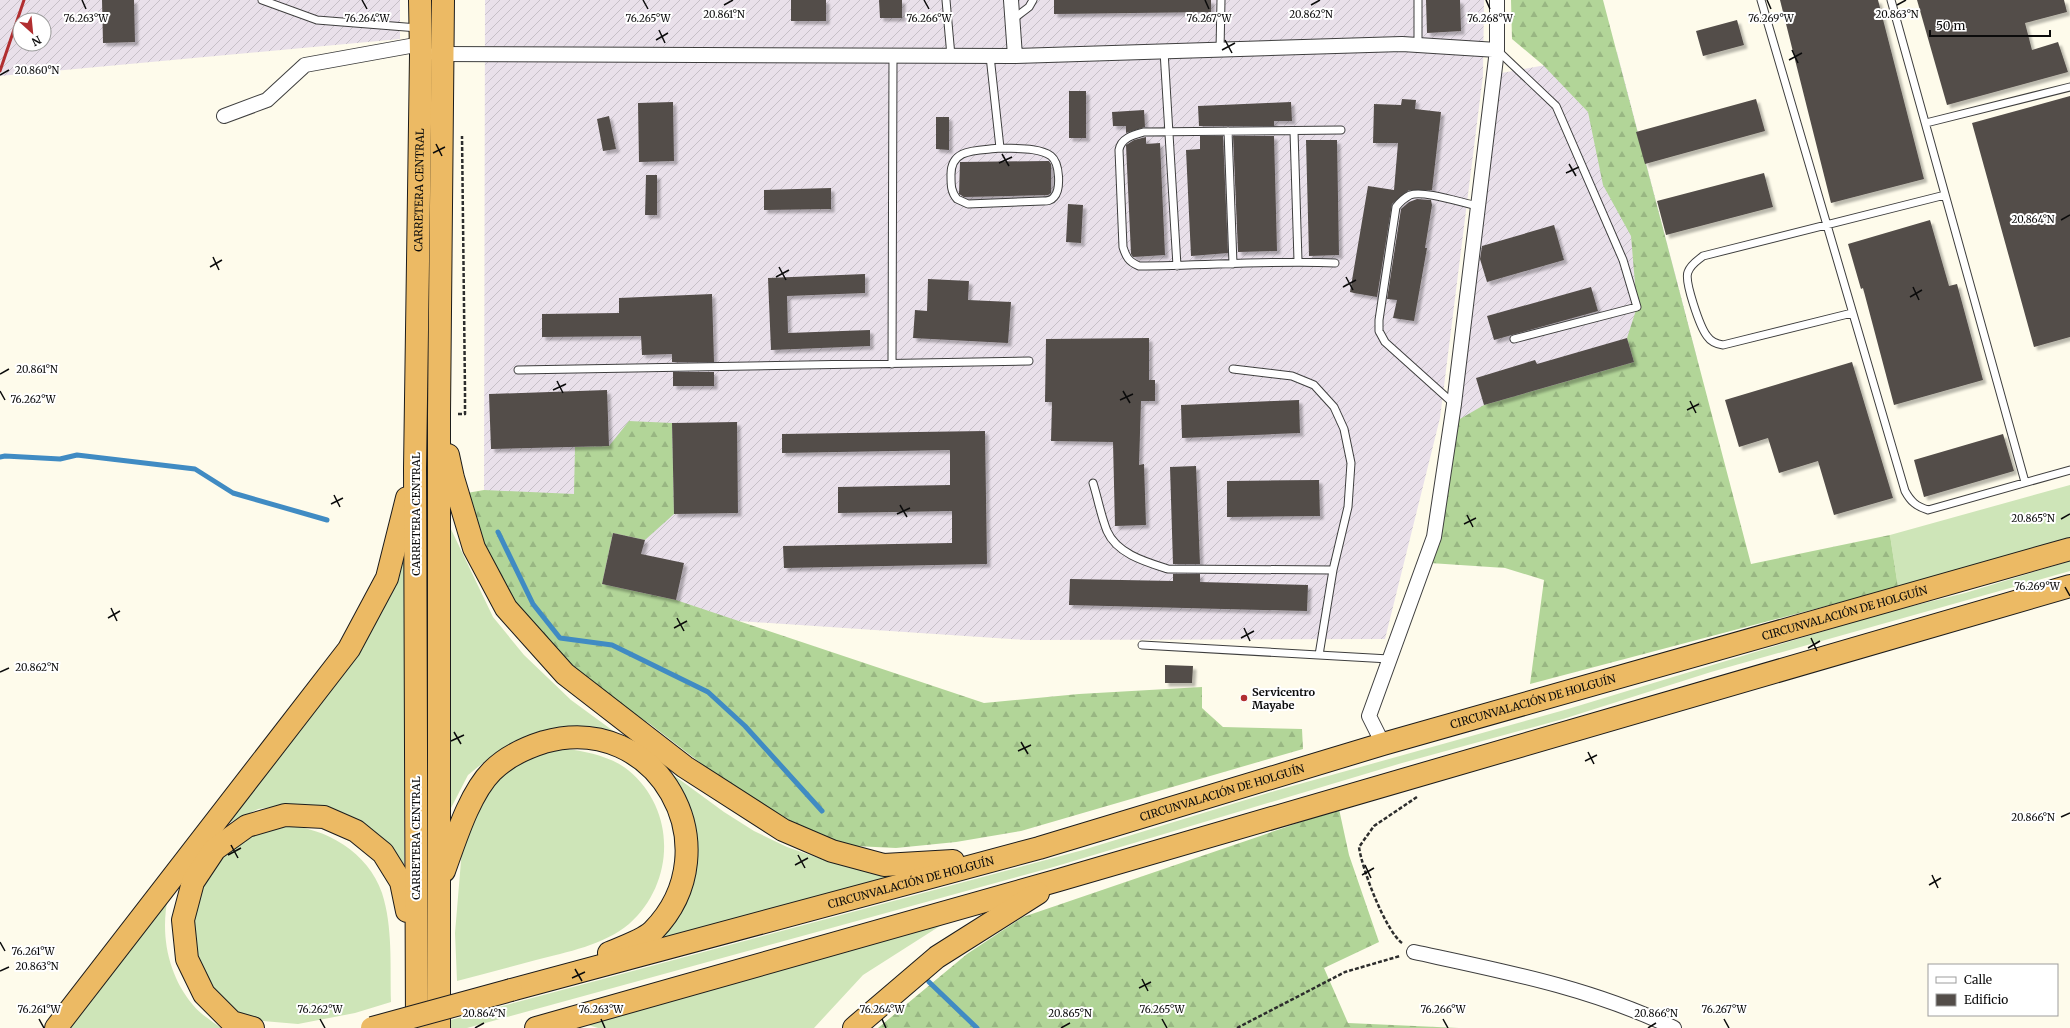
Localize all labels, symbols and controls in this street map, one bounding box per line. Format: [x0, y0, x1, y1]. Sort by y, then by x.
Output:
text: 20.861°N [703, 8, 745, 21]
text: 20.862°N [1289, 8, 1333, 21]
text: 20.863°N [1875, 8, 1919, 21]
north arrow [12, 12, 52, 52]
text: 76.263°W [64, 12, 109, 25]
text: 76.264°W [345, 12, 390, 25]
text: 76.265°W [626, 12, 671, 25]
text: 76.266°W [906, 12, 953, 25]
text: 76.267°W [1187, 12, 1232, 25]
text: 76.268°W [1467, 12, 1514, 25]
text: 76.269°W [1748, 12, 1795, 25]
scale bar [1930, 12, 2050, 38]
text: 50 m [1936, 18, 1965, 33]
text: N [29, 33, 44, 49]
text: 20.860°N [15, 64, 60, 77]
street label: CARRETERA CENTRAL [411, 128, 427, 252]
text: 20.864°N [2011, 213, 2055, 226]
text: 20.861°N [16, 363, 58, 376]
text: 76.262°W [10, 393, 57, 406]
street label: CARRETERA CENTRAL [409, 452, 423, 576]
text: 20.865°N [2011, 512, 2055, 525]
text: 76.269°W [2014, 580, 2061, 593]
street label: CIRCUNVALACIÓN DE HOLGUÍN [1760, 583, 1929, 643]
text: 20.862°N [15, 661, 59, 674]
street label: CIRCUNVALACIÓN DE HOLGUÍN [1449, 671, 1618, 732]
place label: Servicentro Mayabe [1252, 685, 1316, 712]
marker: Servicentro Mayabe [1239, 693, 1249, 703]
street label: CIRCUNVALACIÓN DE HOLGUÍN [1138, 761, 1307, 824]
street label: CARRETERA CENTRAL [409, 776, 423, 900]
text: 20.866°N [2011, 811, 2055, 824]
street label: CIRCUNVALACIÓN DE HOLGUÍN [826, 853, 996, 912]
text: 76.261°W [11, 945, 56, 958]
text: 20.863°N [15, 960, 59, 973]
legend [1928, 964, 2058, 1016]
text: Calle [1964, 972, 1992, 987]
text: Edificio [1964, 992, 2008, 1007]
text: 76.261°W [17, 1003, 62, 1016]
text: 76.262°W [297, 1003, 344, 1016]
text: 76.263°W [579, 1003, 624, 1016]
text: 76.264°W [860, 1003, 905, 1016]
text: 76.265°W [1140, 1003, 1186, 1016]
text: 76.266°W [1420, 1003, 1467, 1016]
text: 76.267°W [1702, 1003, 1747, 1016]
text: 20.864°N [462, 1007, 506, 1020]
text: 20.865°N [1048, 1007, 1092, 1020]
text: 20.866°N [1634, 1007, 1678, 1020]

